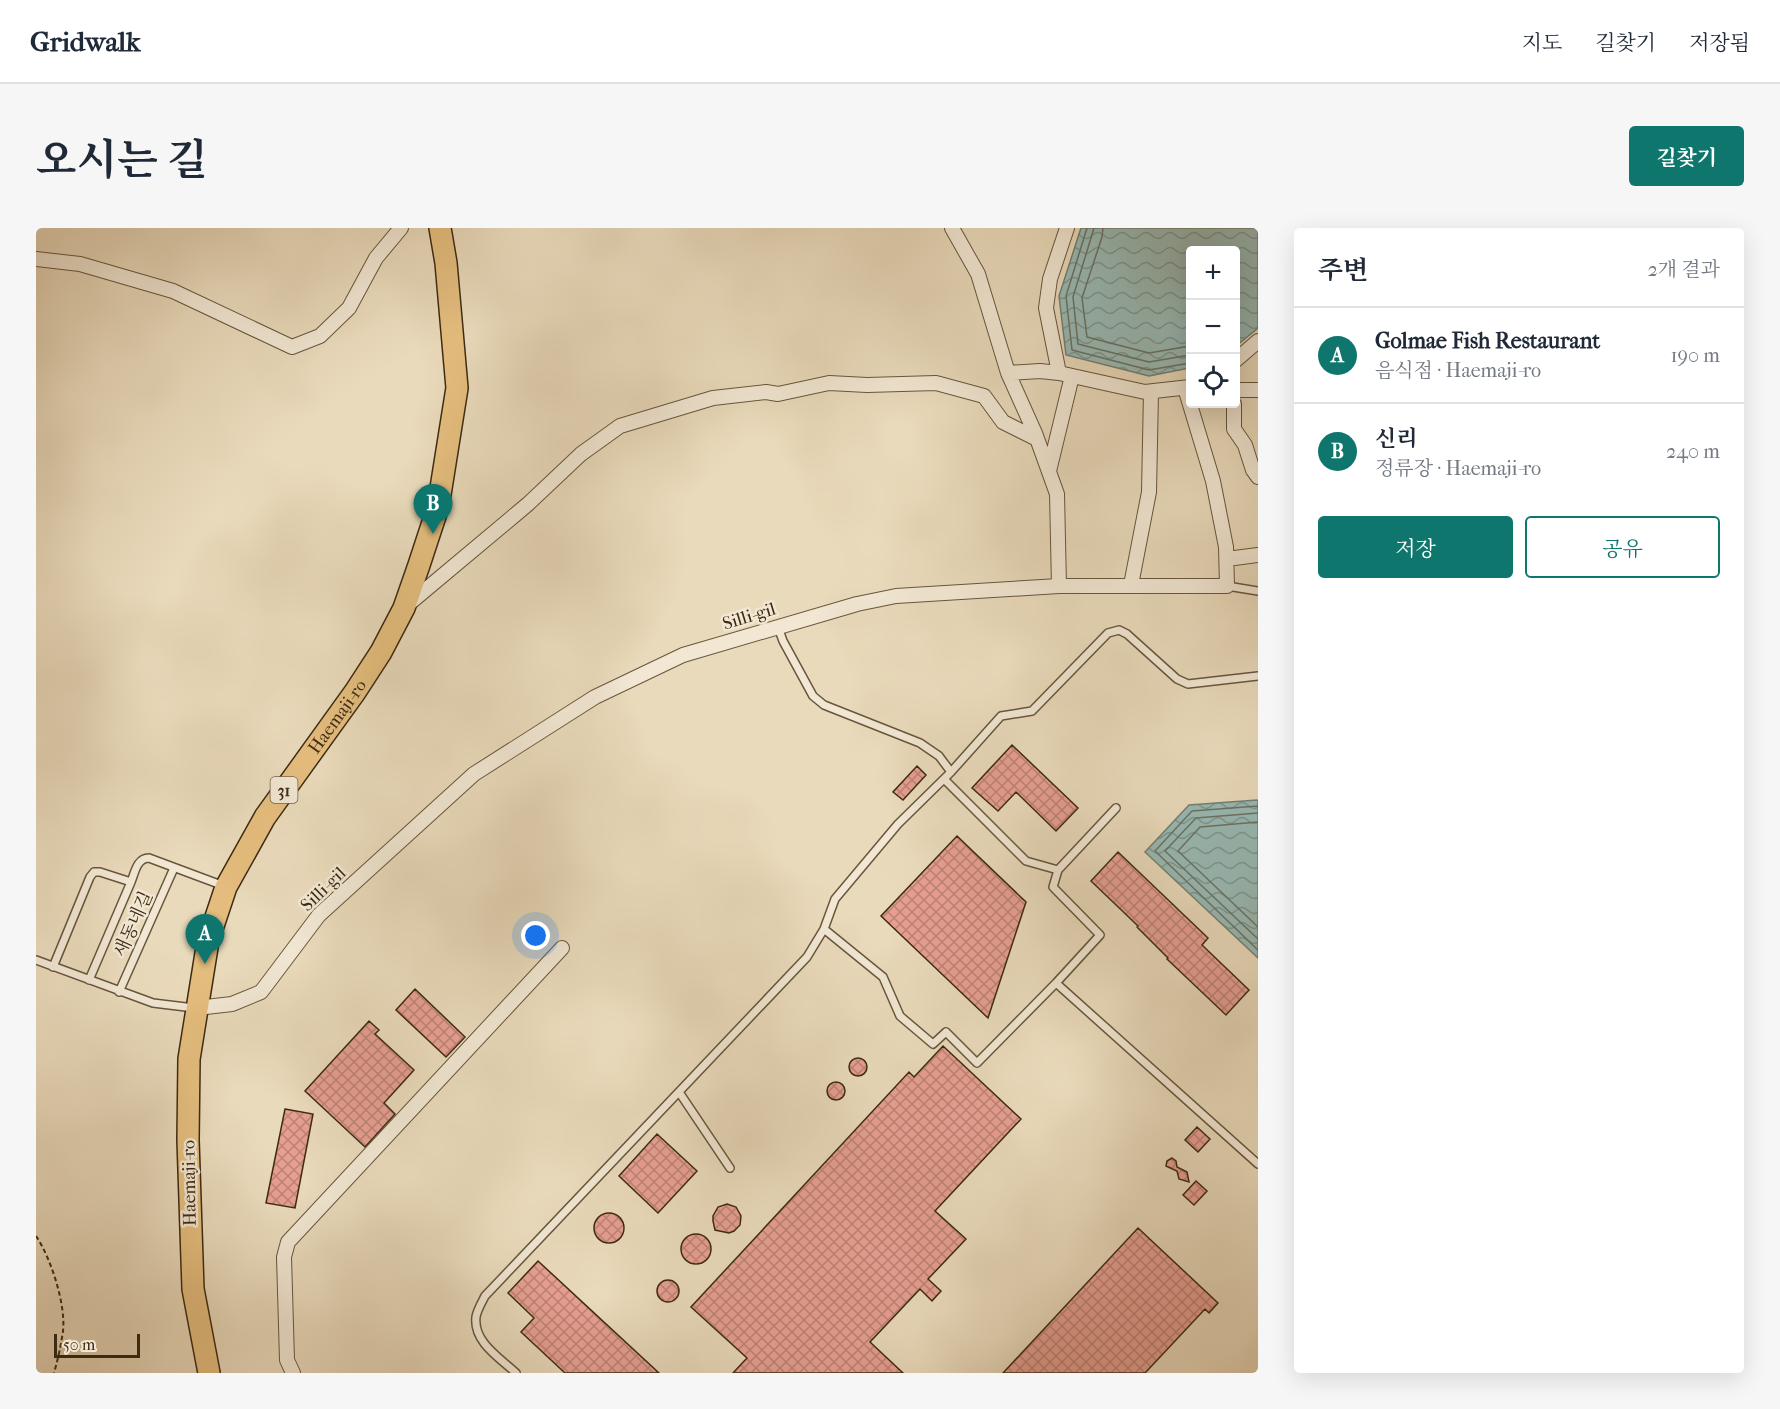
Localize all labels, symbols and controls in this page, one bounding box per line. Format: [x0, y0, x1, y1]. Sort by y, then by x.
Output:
text: Gridwalk [30, 25, 141, 58]
text: 지도 [1522, 31, 1562, 55]
text: 길찾기 [1595, 31, 1656, 55]
text: 저장됨 [1689, 31, 1750, 55]
button: 길찾기 [1629, 126, 1744, 186]
text: 오시는 길 [36, 136, 207, 185]
map controls [1186, 246, 1240, 408]
button: + [1186, 246, 1240, 300]
text: 주변 [1318, 255, 1368, 286]
text: 2개 결과 [1647, 258, 1720, 281]
button: − [1186, 300, 1240, 354]
text: Golmae Fish Restaurant [1375, 328, 1600, 354]
text: A [1331, 344, 1344, 367]
text: 190 m [1670, 344, 1720, 367]
button: locate [1186, 354, 1240, 408]
text: 음식점 · Haemaji-ro [1375, 359, 1541, 382]
text: 신리 [1375, 426, 1418, 452]
text: B [1331, 440, 1344, 463]
text: 240 m [1666, 440, 1720, 463]
text: 정류장 · Haemaji-ro [1375, 457, 1541, 480]
pin: B [414, 484, 452, 534]
button: 저장 [1318, 516, 1513, 578]
button: 공유 [1525, 516, 1720, 578]
street label: Silli-gil [720, 598, 778, 634]
street label: Haemaji-ro [304, 676, 371, 758]
road number: 31 [270, 777, 298, 803]
street label: Silli-gil [296, 863, 350, 916]
street label: 새동네길 [110, 888, 157, 960]
pin: A [186, 914, 224, 964]
your location [521, 921, 550, 950]
street label: Haemaji-ro [178, 1140, 201, 1226]
scale bar [54, 1331, 140, 1358]
text: 50 m [63, 1335, 95, 1354]

